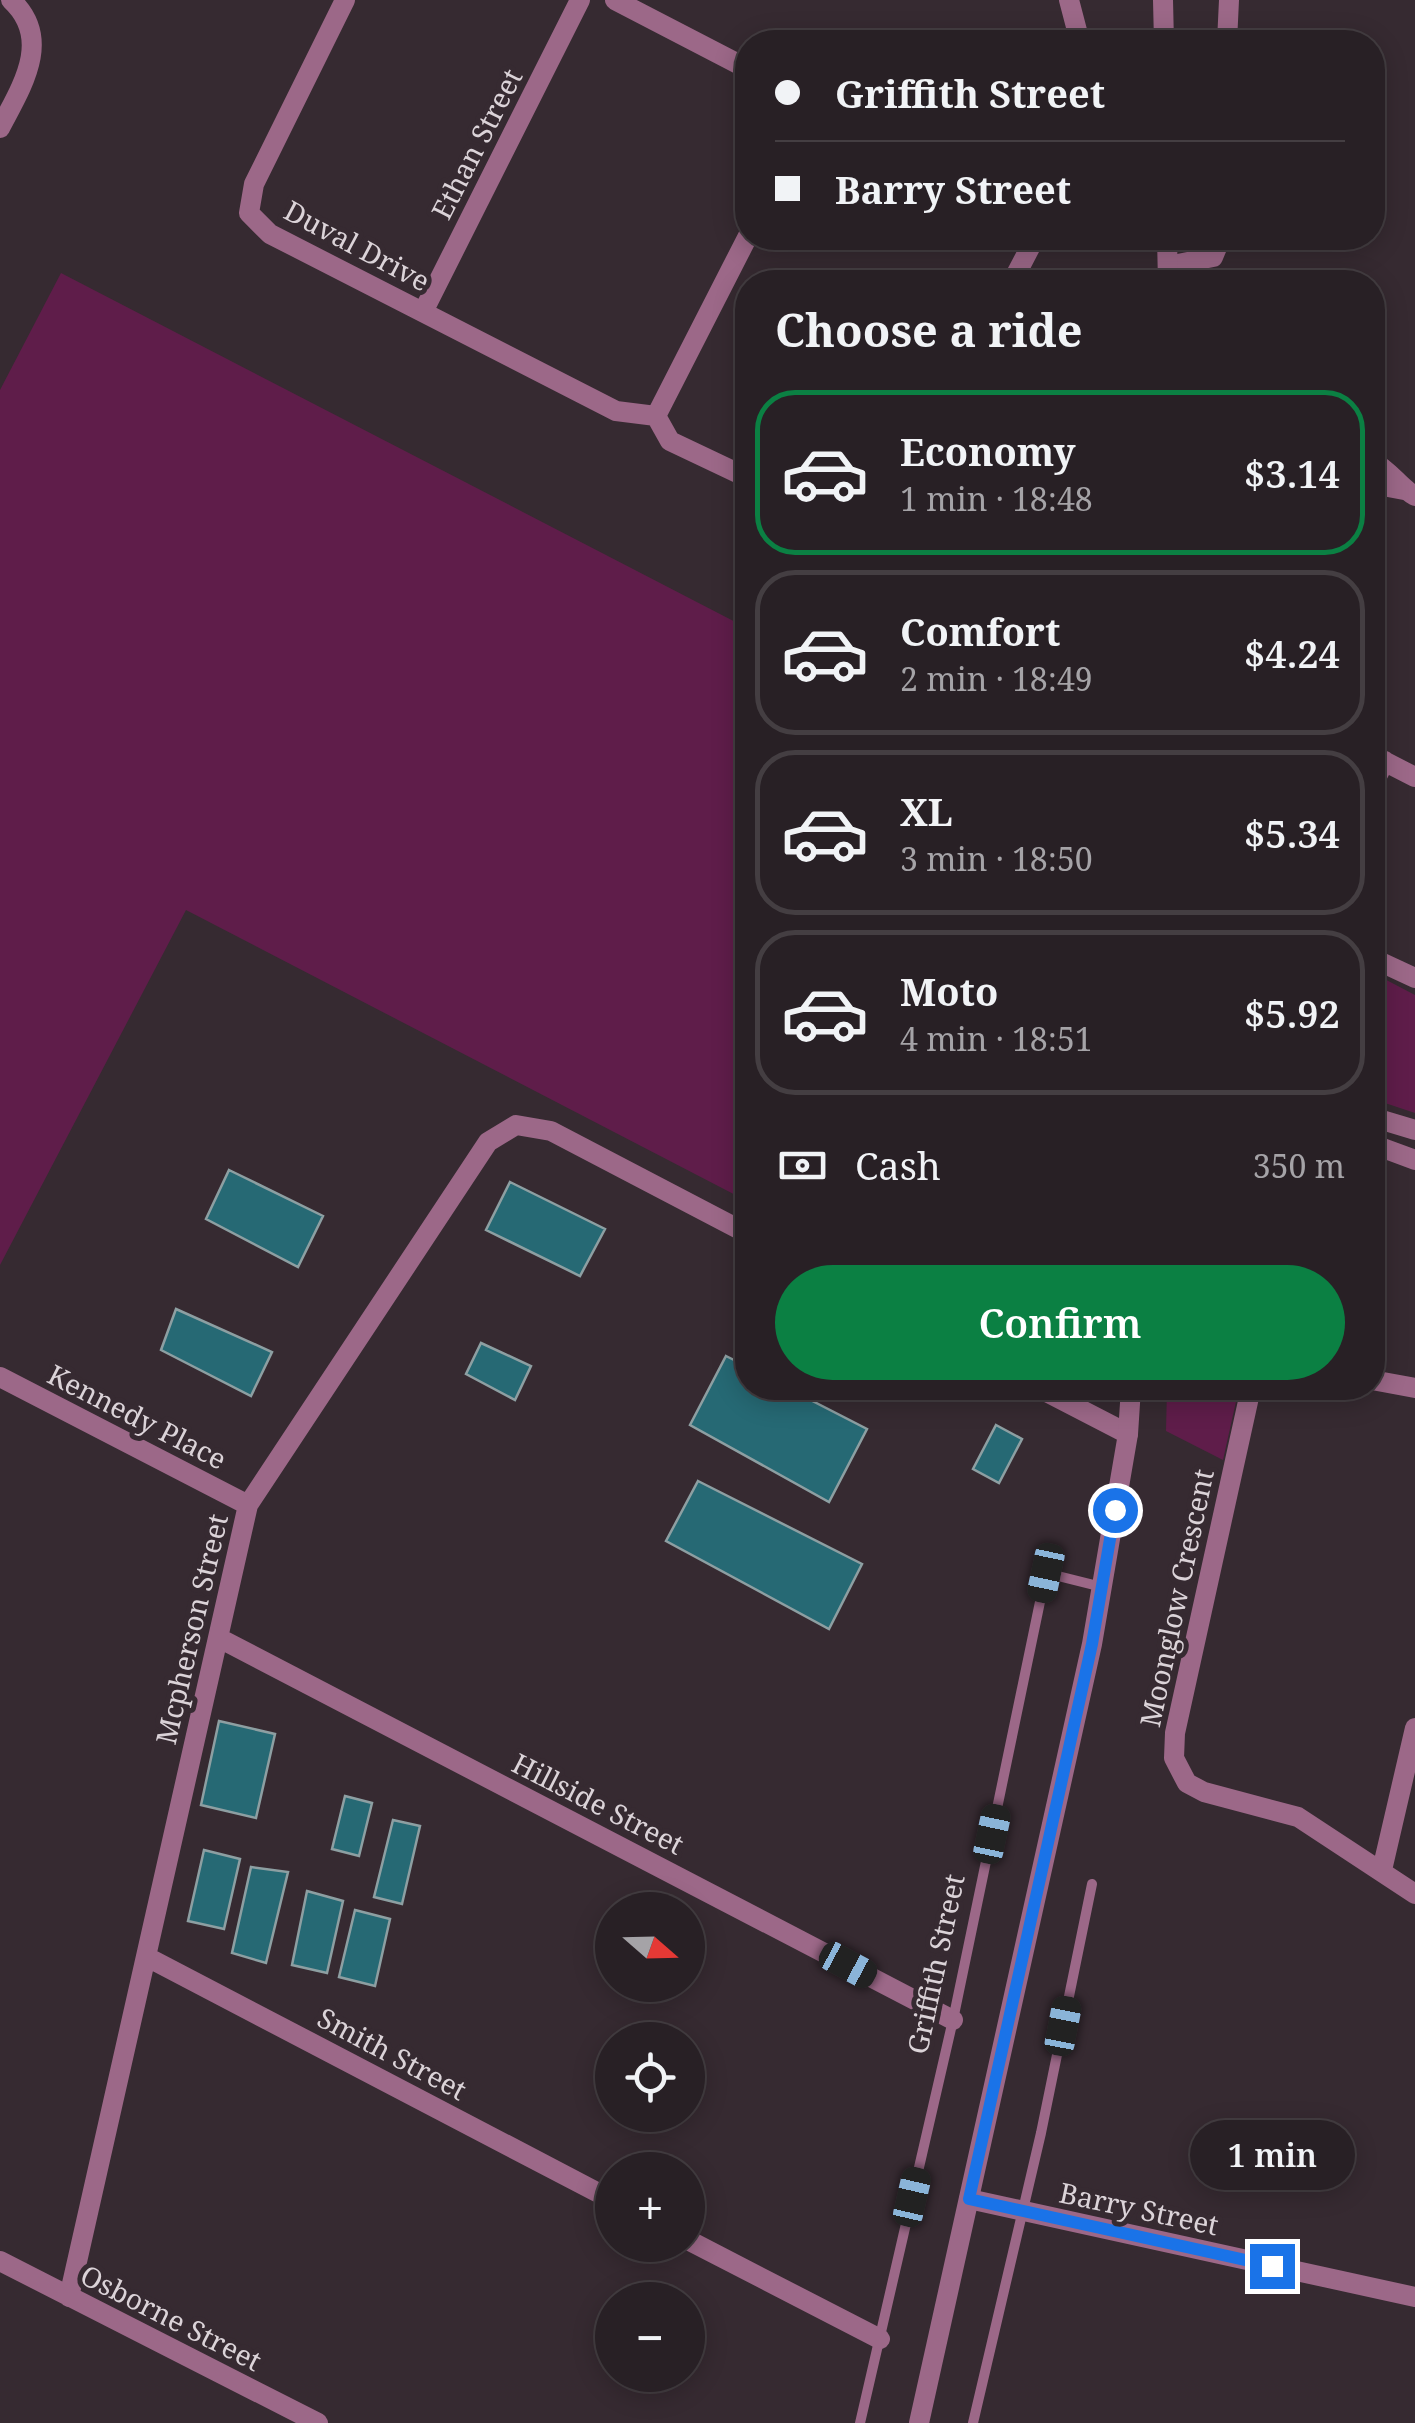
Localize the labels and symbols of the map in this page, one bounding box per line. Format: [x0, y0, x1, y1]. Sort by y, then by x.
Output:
street label: Ethan Street [422, 62, 530, 225]
street label: Duval Drive [278, 191, 437, 299]
street label: Kennedy Place [42, 1355, 233, 1477]
street label: Moonglow Crescent [1130, 1465, 1222, 1730]
route start [1093, 1488, 1138, 1533]
street label: Mcpherson Street [146, 1510, 236, 1748]
car [1025, 1541, 1067, 1605]
street label: Hillside Street [506, 1744, 691, 1863]
car [971, 1802, 1013, 1866]
street label: Griffith Street [897, 1870, 973, 2057]
north arrow [595, 1892, 705, 2002]
car [814, 1938, 882, 1992]
car [1043, 1994, 1083, 2058]
street label: Smith Street [311, 1998, 474, 2108]
callout: 1 min [1190, 2121, 1354, 2191]
car [891, 2164, 933, 2230]
street label: Barry Street [1056, 2173, 1222, 2243]
route end [1250, 2244, 1295, 2289]
street label: Osborne Street [74, 2255, 269, 2379]

